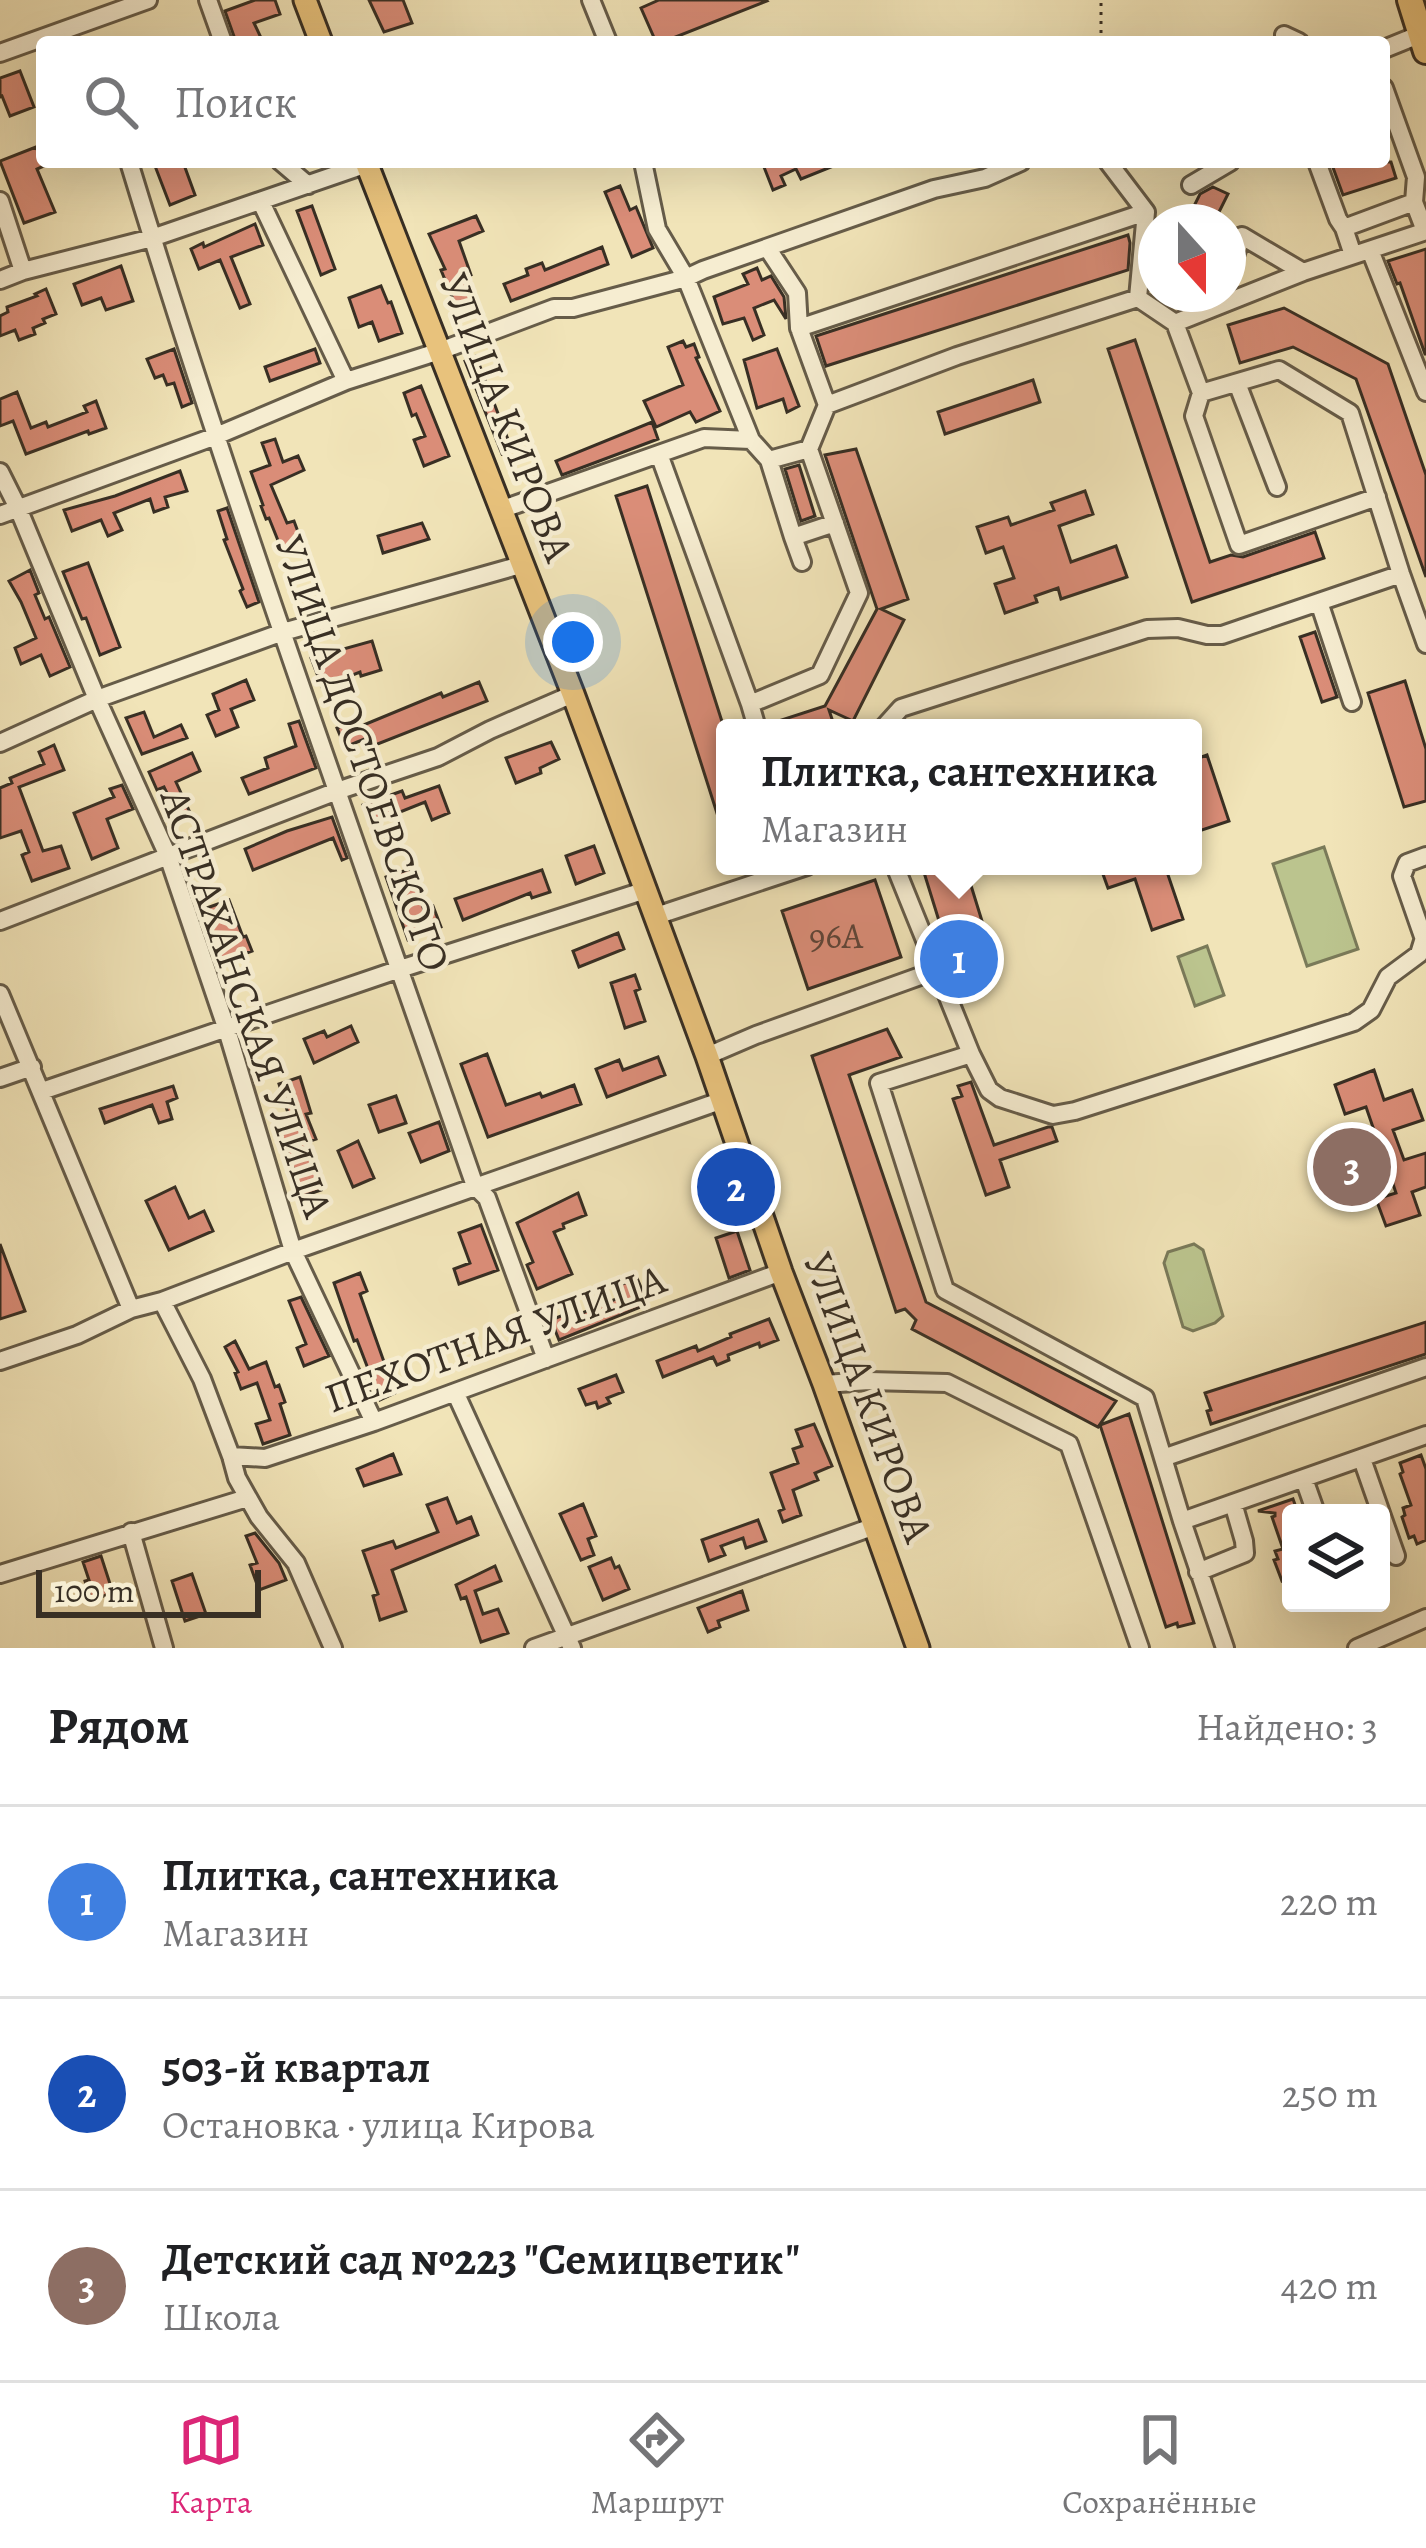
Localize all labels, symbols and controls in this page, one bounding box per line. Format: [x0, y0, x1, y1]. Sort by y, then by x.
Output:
search box [36, 36, 1390, 168]
icon: search [78, 69, 144, 135]
text: Поиск [174, 71, 297, 133]
north arrow [1138, 204, 1246, 312]
street label: УЛИЦА КИРОВА [426, 265, 588, 570]
street label: УЛИЦА ДОСТОЕВСКОГО [262, 527, 464, 979]
your location [543, 612, 603, 672]
popup [716, 719, 1202, 875]
text: Плитка, сантехника [761, 740, 1157, 802]
street label: АСТРАХАНСКАЯ УЛИЦА [147, 780, 347, 1225]
text: Магазин [761, 802, 908, 855]
house number: 96А [809, 911, 864, 960]
pin: 1 [920, 914, 998, 1004]
pin: 3 [1313, 1122, 1391, 1212]
pin: 2 [697, 1142, 775, 1232]
street label: УЛИЦА КИРОВА [790, 1244, 948, 1550]
street label: ПЕХОТНАЯ УЛИЦА [317, 1250, 674, 1426]
map controls [1282, 1504, 1390, 1612]
button: layers [1282, 1504, 1390, 1612]
scale bar [36, 1564, 261, 1617]
text: 100 m [54, 1568, 134, 1613]
text: Рядом [48, 1691, 190, 1761]
text: Найдено: 3 [1196, 1700, 1378, 1753]
text: Плитка, сантехника [162, 1844, 558, 1906]
text: 1 [80, 1875, 94, 1928]
text: 220 m [1280, 1875, 1378, 1928]
text: Магазин [162, 1906, 309, 1959]
text: 503-й квартал [162, 2036, 431, 2098]
text: 2 [78, 2067, 96, 2120]
text: 250 m [1282, 2067, 1378, 2120]
text: Остановка · улица Кирова [162, 2098, 595, 2151]
text: Детский сад №223 "Семицветик" [162, 2228, 800, 2290]
text: 3 [79, 2259, 95, 2312]
text: 420 m [1281, 2259, 1378, 2312]
text: Школа [162, 2290, 280, 2343]
tab: Карта [169, 2407, 252, 2524]
tab: Маршрут [591, 2407, 724, 2524]
tab: Сохранённые [1062, 2407, 1257, 2524]

